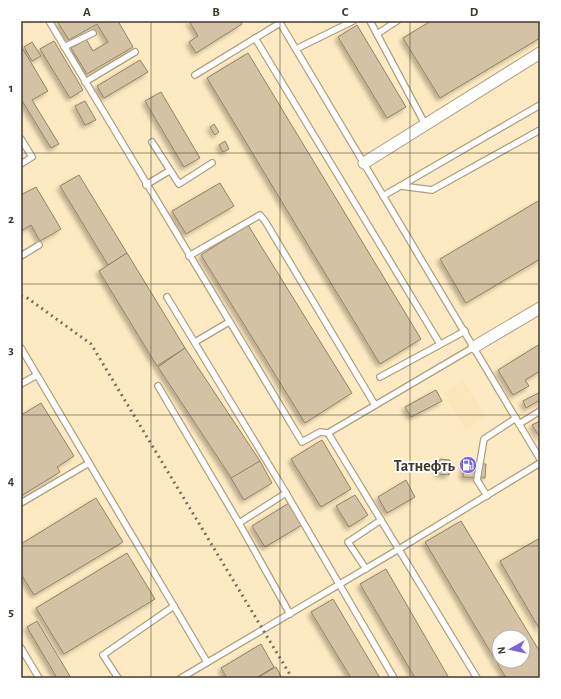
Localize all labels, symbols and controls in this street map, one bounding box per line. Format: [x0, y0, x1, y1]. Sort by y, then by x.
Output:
text: A [83, 6, 91, 19]
text: B [212, 6, 220, 19]
text: C [342, 6, 349, 19]
text: D [470, 6, 479, 19]
text: 1 [9, 82, 13, 95]
text: 2 [8, 213, 14, 226]
text: 3 [8, 344, 14, 357]
fuel station icon: Татнефть [458, 455, 478, 475]
place label: Татнефть [394, 458, 456, 474]
text: 4 [8, 475, 15, 488]
text: 5 [8, 606, 14, 619]
north arrow [491, 629, 531, 669]
text: N [496, 646, 508, 655]

